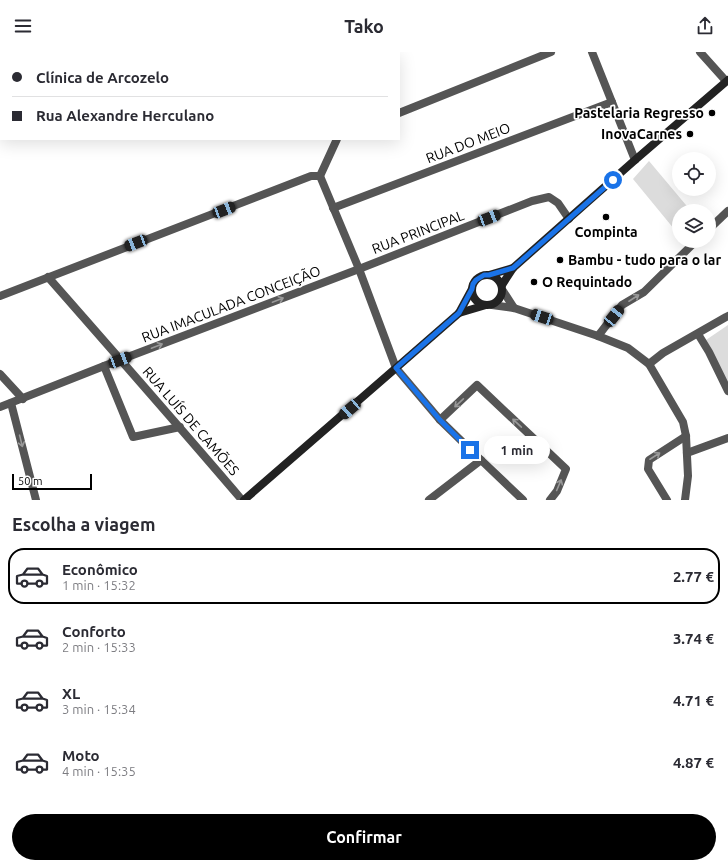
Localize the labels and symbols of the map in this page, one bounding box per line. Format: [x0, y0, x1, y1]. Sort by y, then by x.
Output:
place label: Pastelaria Regresso [574, 105, 704, 121]
marker: Pastelaria Regresso [707, 108, 717, 118]
street label: RUA DO MEIO [424, 120, 513, 166]
place label: InovaCarnes [601, 126, 682, 142]
marker: InovaCarnes [685, 129, 695, 139]
route start [604, 171, 622, 189]
car [211, 200, 237, 220]
street label: RUA PRINCIPAL [370, 207, 466, 257]
car [476, 208, 502, 228]
marker: Compinta [601, 212, 611, 222]
place label: Compinta [574, 224, 638, 240]
car [123, 233, 149, 253]
place label: Bambu - tudo para o lar [568, 252, 721, 268]
marker: Bambu - tudo para o lar [555, 255, 565, 265]
street label: RUA IMACULADA CONCEIÇÃO [139, 261, 323, 346]
place label: O Requintado [542, 274, 632, 290]
marker: O Requintado [529, 277, 539, 287]
one-way arrow [629, 293, 640, 302]
one-way arrow [272, 295, 284, 303]
car [602, 303, 626, 329]
car [529, 308, 555, 326]
one-way arrow [150, 341, 162, 349]
car [107, 350, 133, 370]
street label: RUA LUÍS DE CAMÕES [140, 362, 244, 478]
car [337, 397, 363, 421]
one-way arrow [453, 398, 464, 407]
one-way arrow [512, 418, 522, 428]
one-way arrow [17, 434, 25, 447]
callout: 1 min [484, 436, 550, 464]
route end [461, 441, 479, 459]
one-way arrow [649, 452, 660, 460]
scale bar [12, 472, 92, 491]
one-way arrow [556, 479, 564, 491]

